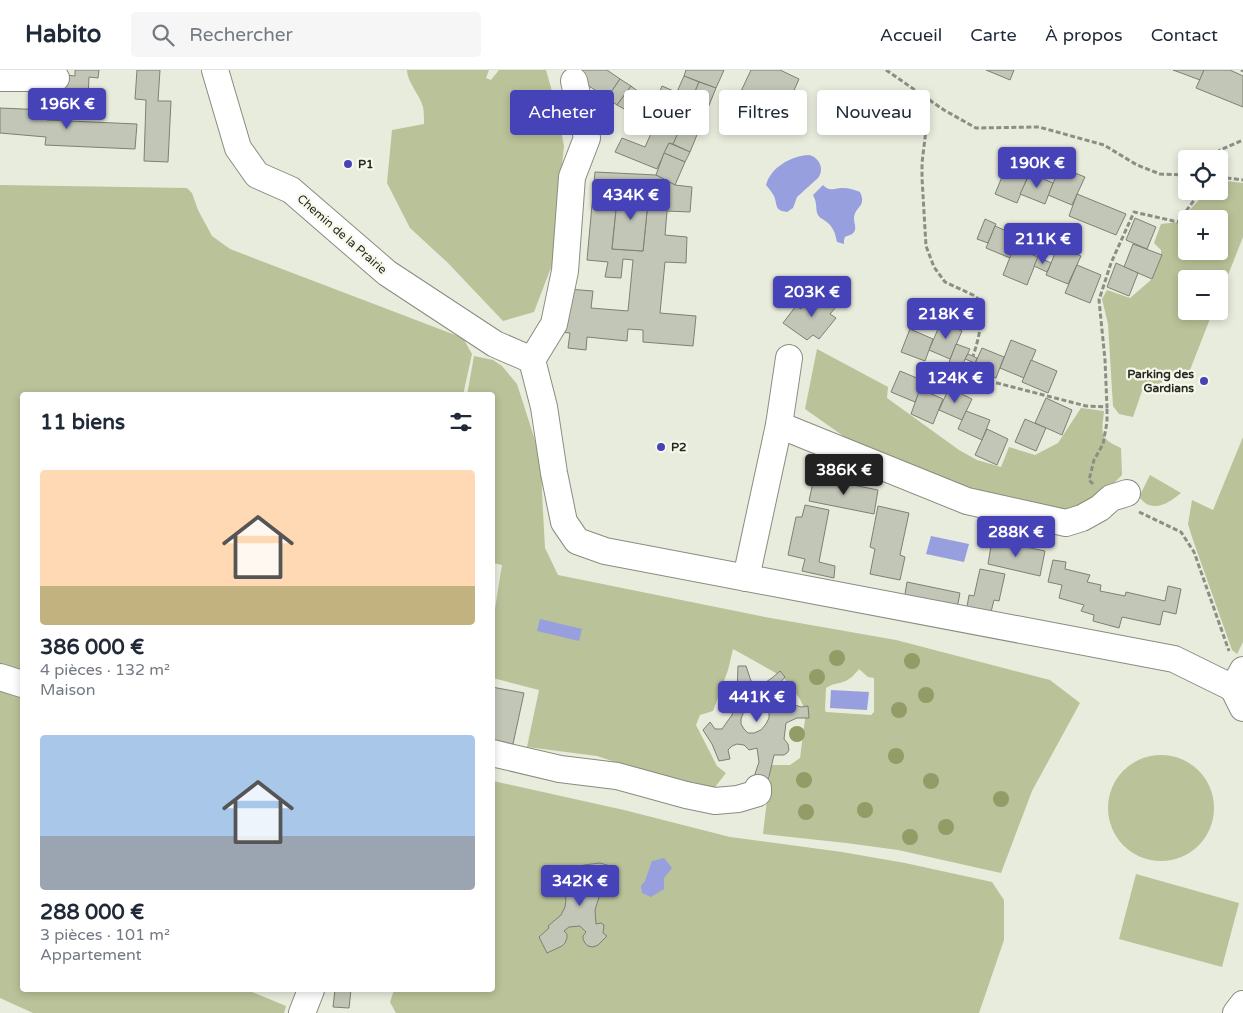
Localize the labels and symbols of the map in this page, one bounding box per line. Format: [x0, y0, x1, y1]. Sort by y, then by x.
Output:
pin: 196K € [26, 88, 108, 130]
pin: 190K € [996, 146, 1078, 189]
place label: P1 [358, 157, 374, 171]
marker: P1 [342, 158, 354, 170]
pin: 434K € [590, 178, 672, 221]
street label: Chemin de la Prairie [294, 191, 390, 277]
pin: 211K € [1002, 222, 1084, 265]
pin: 203K € [771, 276, 853, 318]
pin: 218K € [905, 298, 987, 340]
pin: 124K € [914, 362, 996, 404]
place label: Parking des Gardians [1127, 367, 1194, 395]
marker: Parking des Gardians [1198, 375, 1210, 387]
place label: P2 [671, 440, 687, 454]
marker: P2 [655, 441, 667, 453]
pin: 386K € [803, 454, 885, 496]
pin: 288K € [975, 516, 1057, 558]
pin: 441K € [716, 680, 798, 723]
pin: 342K € [539, 864, 621, 907]

